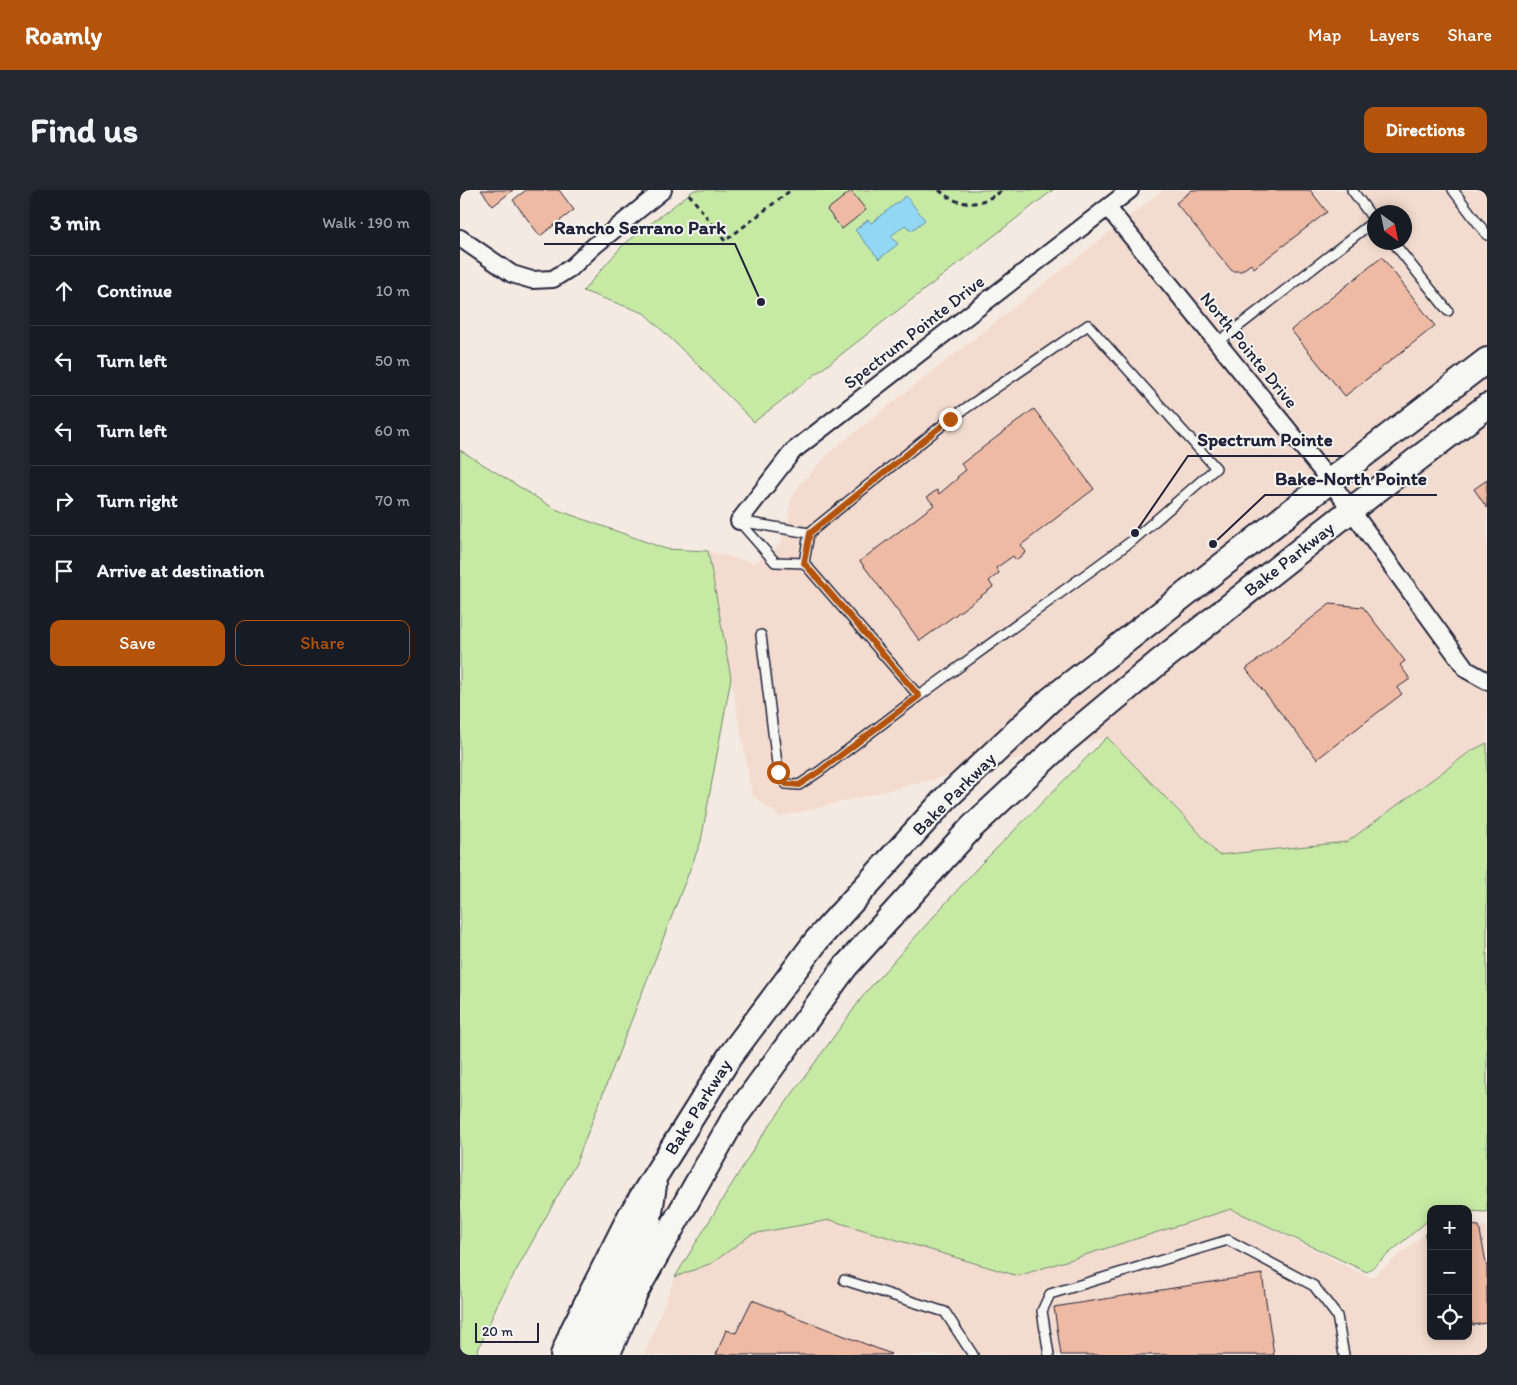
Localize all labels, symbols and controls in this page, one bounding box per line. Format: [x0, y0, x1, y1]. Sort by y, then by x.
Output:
text: Roamly [25, 21, 102, 50]
text: Map [1308, 24, 1341, 46]
text: Layers [1369, 24, 1419, 46]
text: Share [1447, 24, 1492, 46]
button: Directions [1364, 107, 1487, 153]
text: Find us [30, 109, 138, 151]
north arrow [1367, 205, 1412, 250]
text: 3 min [50, 210, 100, 235]
callout: Rancho Serrano Park [544, 210, 735, 244]
text: Walk · 190 m [322, 213, 410, 232]
text: Rancho Serrano Park [554, 216, 726, 239]
street label: Spectrum Pointe Drive [839, 270, 989, 394]
icon: ahead [50, 277, 78, 305]
text: Continue [97, 279, 172, 302]
text: 10 m [376, 281, 410, 300]
street label: North Pointe Drive [1195, 287, 1303, 413]
icon: left [50, 347, 78, 375]
text: Turn left [97, 349, 167, 372]
text: 50 m [375, 351, 410, 370]
route end [939, 408, 962, 431]
icon: left [50, 417, 78, 445]
text: Turn left [97, 419, 167, 442]
text: 60 m [375, 421, 410, 440]
callout: Spectrum Pointe [1188, 422, 1343, 456]
text: Spectrum Pointe [1197, 428, 1333, 451]
callout: Bake-North Pointe [1265, 461, 1437, 495]
text: Bake-North Pointe [1275, 467, 1427, 490]
icon: right [50, 487, 78, 515]
text: Turn right [97, 489, 178, 512]
text: 70 m [375, 491, 410, 510]
street label: Bake Parkway [1239, 517, 1339, 601]
icon: arrive [50, 557, 78, 585]
text: Arrive at destination [97, 559, 264, 582]
button: Save [50, 620, 225, 666]
button: Share [235, 620, 410, 666]
street label: Bake Parkway [908, 747, 1001, 840]
route start [767, 761, 790, 784]
street label: Bake Parkway [660, 1055, 736, 1159]
map controls [1427, 1205, 1472, 1340]
button: + [1427, 1205, 1472, 1250]
button: − [1427, 1250, 1472, 1295]
button: locate [1427, 1295, 1472, 1340]
scale bar [475, 1320, 539, 1343]
text: 20 m [482, 1323, 513, 1340]

